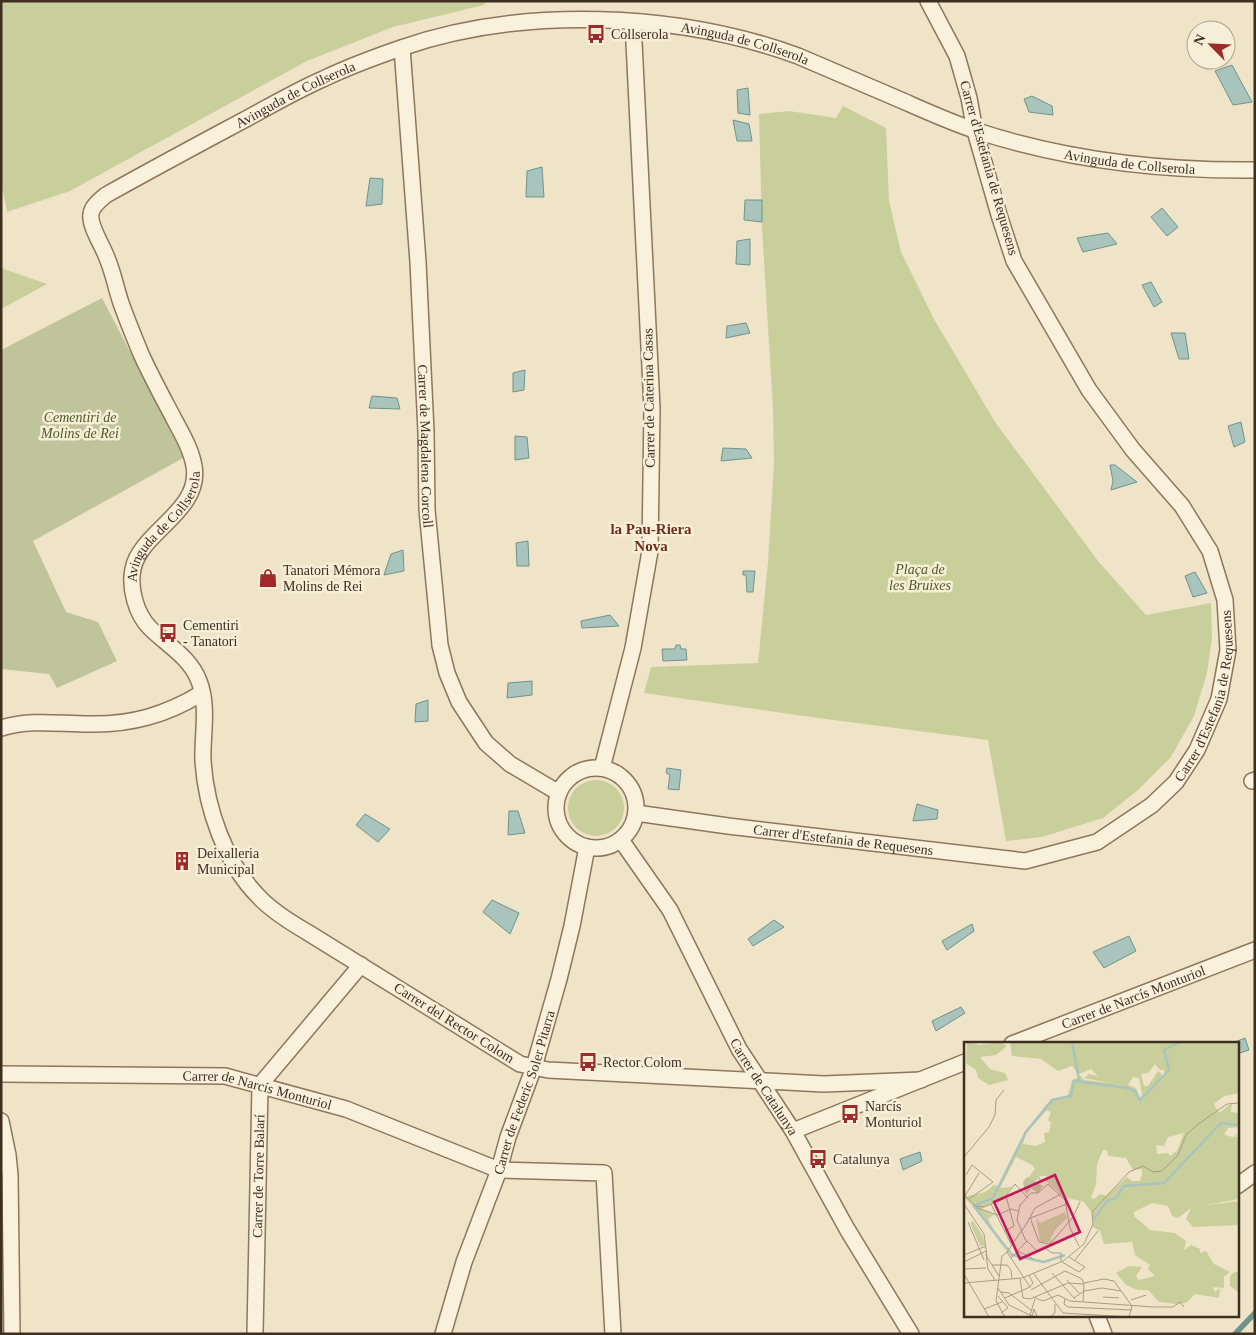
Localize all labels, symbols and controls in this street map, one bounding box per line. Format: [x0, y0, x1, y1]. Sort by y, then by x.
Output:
street label: Avinguda de Collserola [680, 19, 812, 68]
north arrow [1186, 20, 1236, 70]
bus stop icon: Collserola [585, 23, 607, 45]
place label: Collserola [611, 27, 669, 42]
text: N [1191, 32, 1208, 48]
street label: Avinguda de Collserola [233, 58, 358, 131]
street label: Carrer d'Estefania de Requesens [957, 79, 1021, 257]
street label: Avinguda de Collserola [1063, 146, 1196, 176]
street label: Carrer de Caterina Casas [640, 328, 658, 468]
street label: Carrer de Magdalena Corcoll [415, 364, 436, 529]
park label: Cementiri de Molins de Rei [40, 410, 119, 441]
street label: Avinguda de Collserola [124, 470, 202, 583]
district label: la Pau-Riera Nova [610, 521, 692, 554]
park label: Plaça de les Bruixes [889, 562, 951, 593]
place label: Tanatori Mémora Molins de Rei [283, 563, 381, 594]
shop icon: Tanatori Mémora Molins de Rei [257, 567, 279, 589]
street label: Carrer d'Estefania de Requesens [1171, 610, 1236, 784]
place label: Cementiri - Tanatori [183, 618, 239, 649]
bus stop icon: Cementiri - Tanatori [157, 622, 179, 644]
street label: Carrer d'Estefania de Requesens [752, 822, 934, 858]
place label: Deixalleria Municipal [197, 846, 260, 877]
building icon: Deixalleria Municipal [171, 850, 193, 872]
street label: Carrer de Narcís Monturiol [1059, 962, 1207, 1032]
street label: Carrer del Rector Colom [391, 980, 517, 1066]
street label: Carrer de Federic Soler Pitarra [491, 1008, 557, 1176]
street label: Carrer de Catalunya [727, 1036, 802, 1138]
inset map [964, 1042, 1238, 1318]
bus stop icon: Rector Colom [577, 1051, 599, 1073]
place label: Rector Colom [603, 1055, 682, 1070]
street label: Carrer de Narcís Monturiol [182, 1068, 334, 1112]
place label: Narcís Monturiol [865, 1099, 922, 1130]
bus stop icon: Narcís Monturiol [839, 1103, 861, 1125]
street label: Carrer de Torre Balarí [249, 1114, 267, 1238]
bus stop icon: Catalunya [807, 1148, 829, 1170]
place label: Catalunya [833, 1152, 891, 1167]

